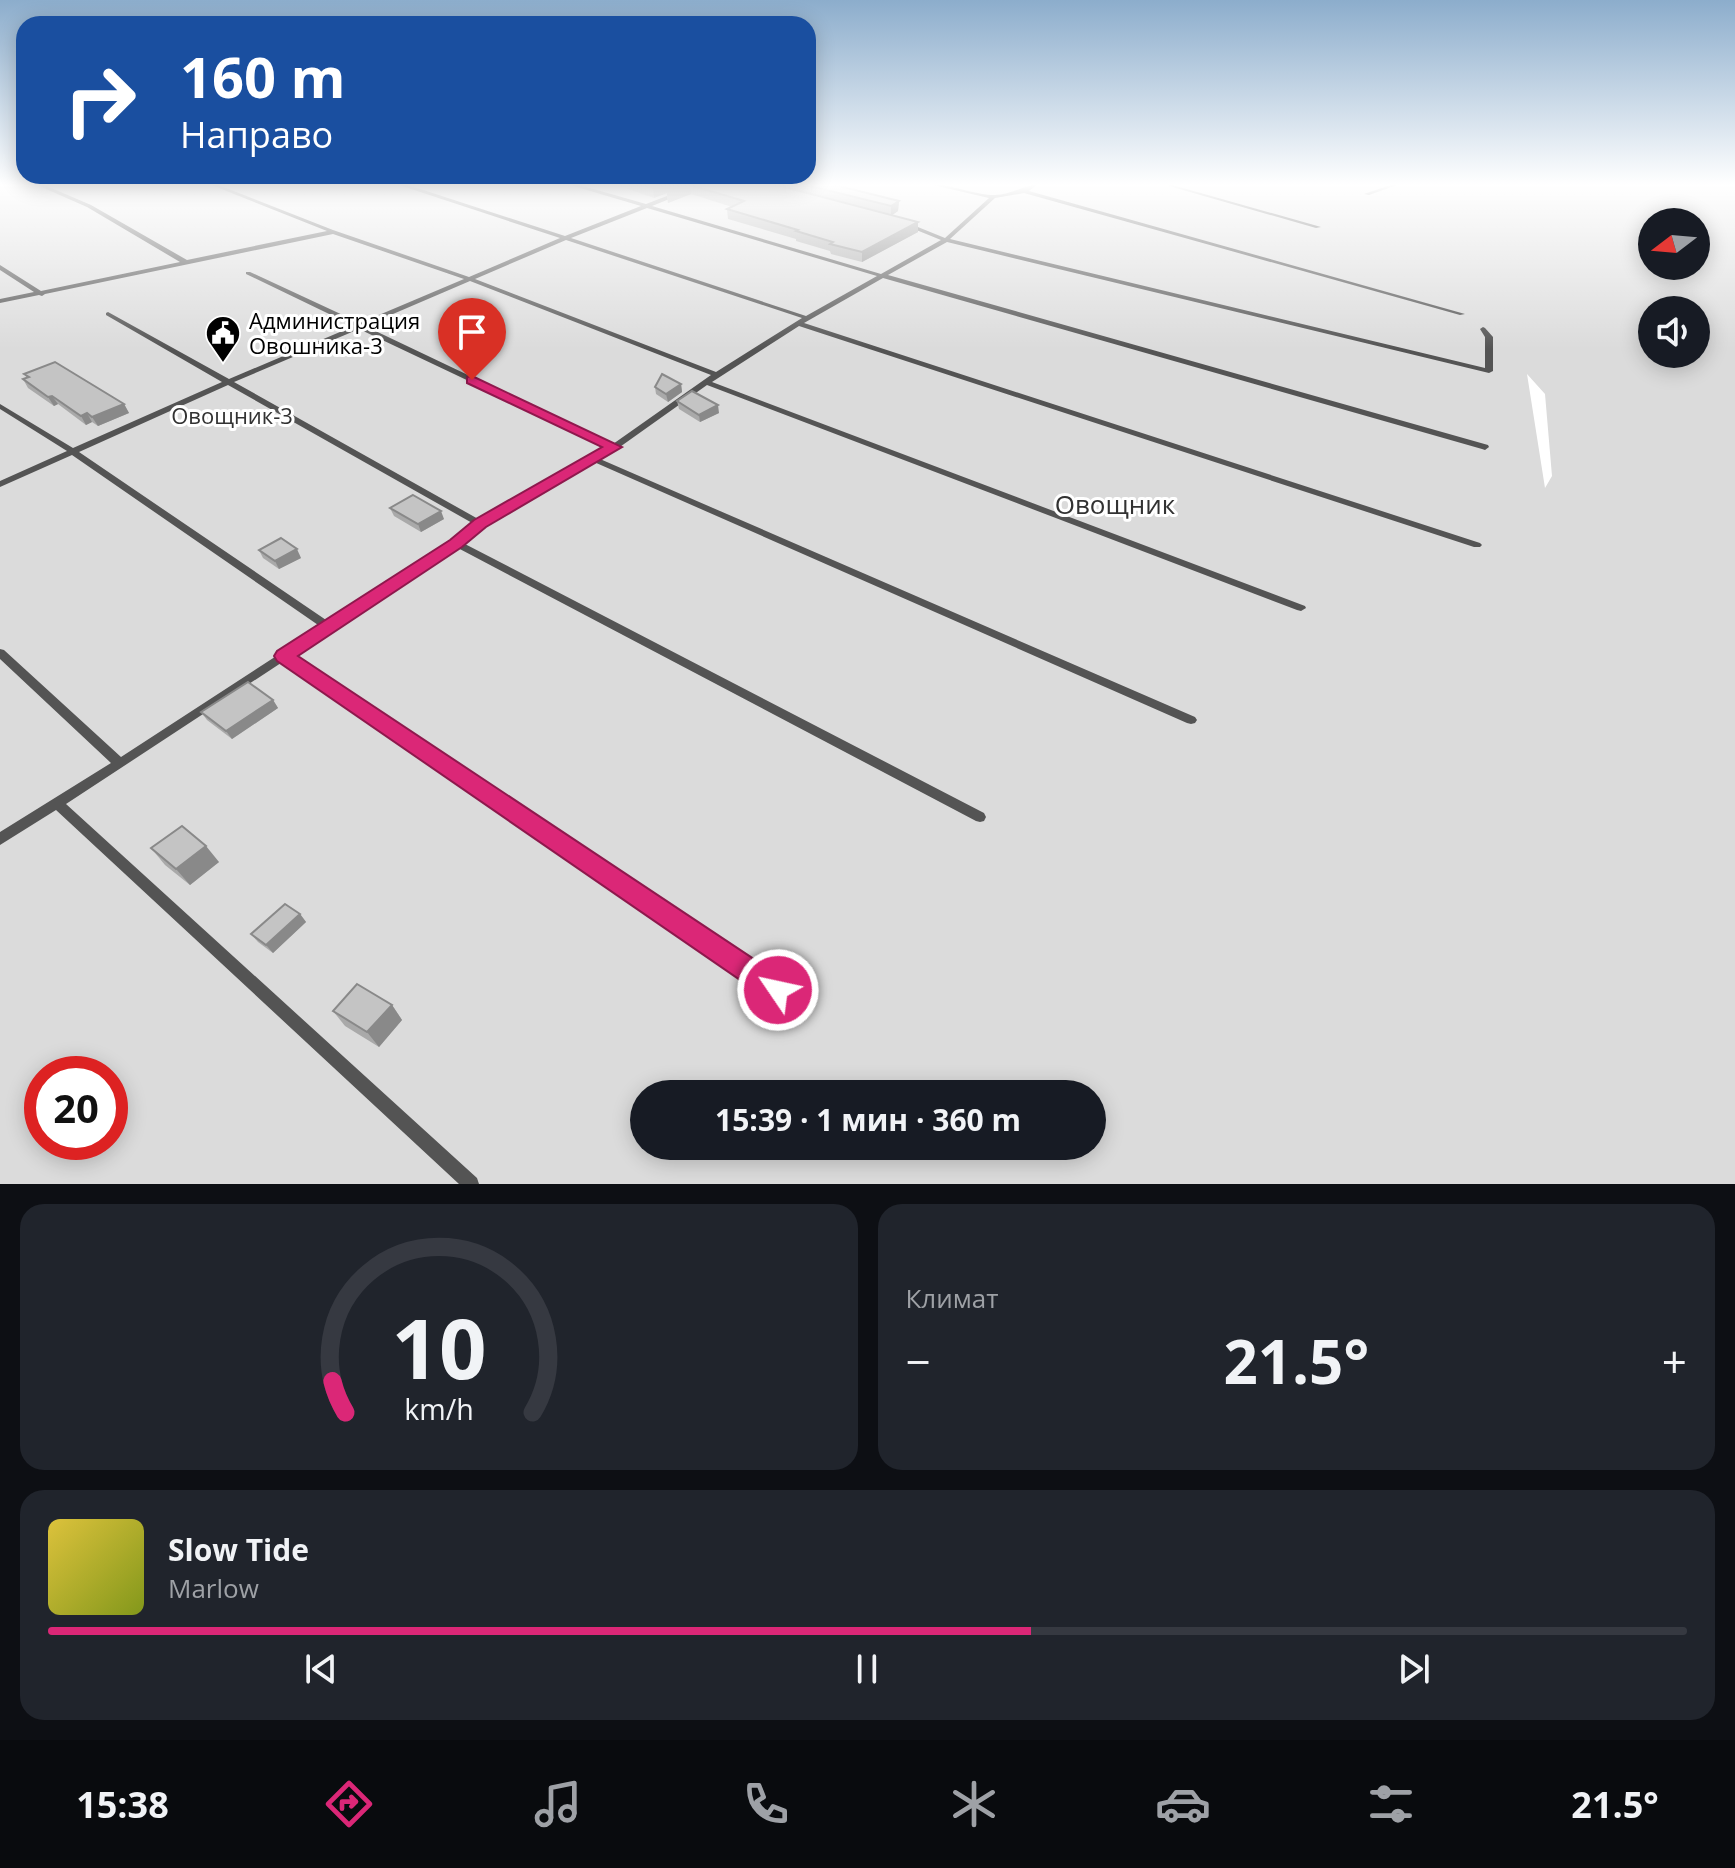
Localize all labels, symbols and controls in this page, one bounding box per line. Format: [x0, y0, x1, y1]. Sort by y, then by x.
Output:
text: 160 m [180, 38, 346, 114]
icon: right [48, 48, 152, 152]
text: Направо [180, 110, 333, 159]
north arrow [1638, 208, 1710, 280]
map controls [1638, 208, 1710, 368]
button: sound [1638, 296, 1710, 368]
pin [438, 298, 506, 380]
place label: Администрация Овошника-3 [249, 305, 420, 360]
icon: arrive [450, 310, 494, 354]
public building icon: Администрация Овошника-3 [204, 314, 242, 364]
park label: Овощник-3 [171, 400, 293, 430]
park label: Овощник [1055, 486, 1176, 522]
position arrow [736, 948, 820, 1032]
speed limit sign: 20 [24, 1056, 128, 1160]
text: 15:39 · 1 мин · 360 m [715, 1099, 1021, 1140]
text: Климат [906, 1280, 999, 1316]
text: 10 [391, 1290, 486, 1403]
text: 21.5° [1223, 1320, 1369, 1402]
text: − [906, 1331, 931, 1391]
text: + [1662, 1331, 1687, 1391]
text: km/h [404, 1389, 473, 1428]
text: Slow Tide [168, 1529, 309, 1570]
text: Marlow [168, 1570, 259, 1606]
icon: previous [299, 1647, 343, 1691]
icon: pause [845, 1647, 889, 1691]
icon: next [1392, 1647, 1436, 1691]
icon: directions [321, 1776, 377, 1832]
icon: music [530, 1776, 586, 1832]
icon: phone [738, 1776, 794, 1832]
icon: climate [946, 1776, 1002, 1832]
icon: car [1155, 1776, 1211, 1832]
icon: filters [1363, 1776, 1419, 1832]
text: 15:38 [76, 1780, 169, 1829]
text: 21.5° [1571, 1780, 1659, 1829]

